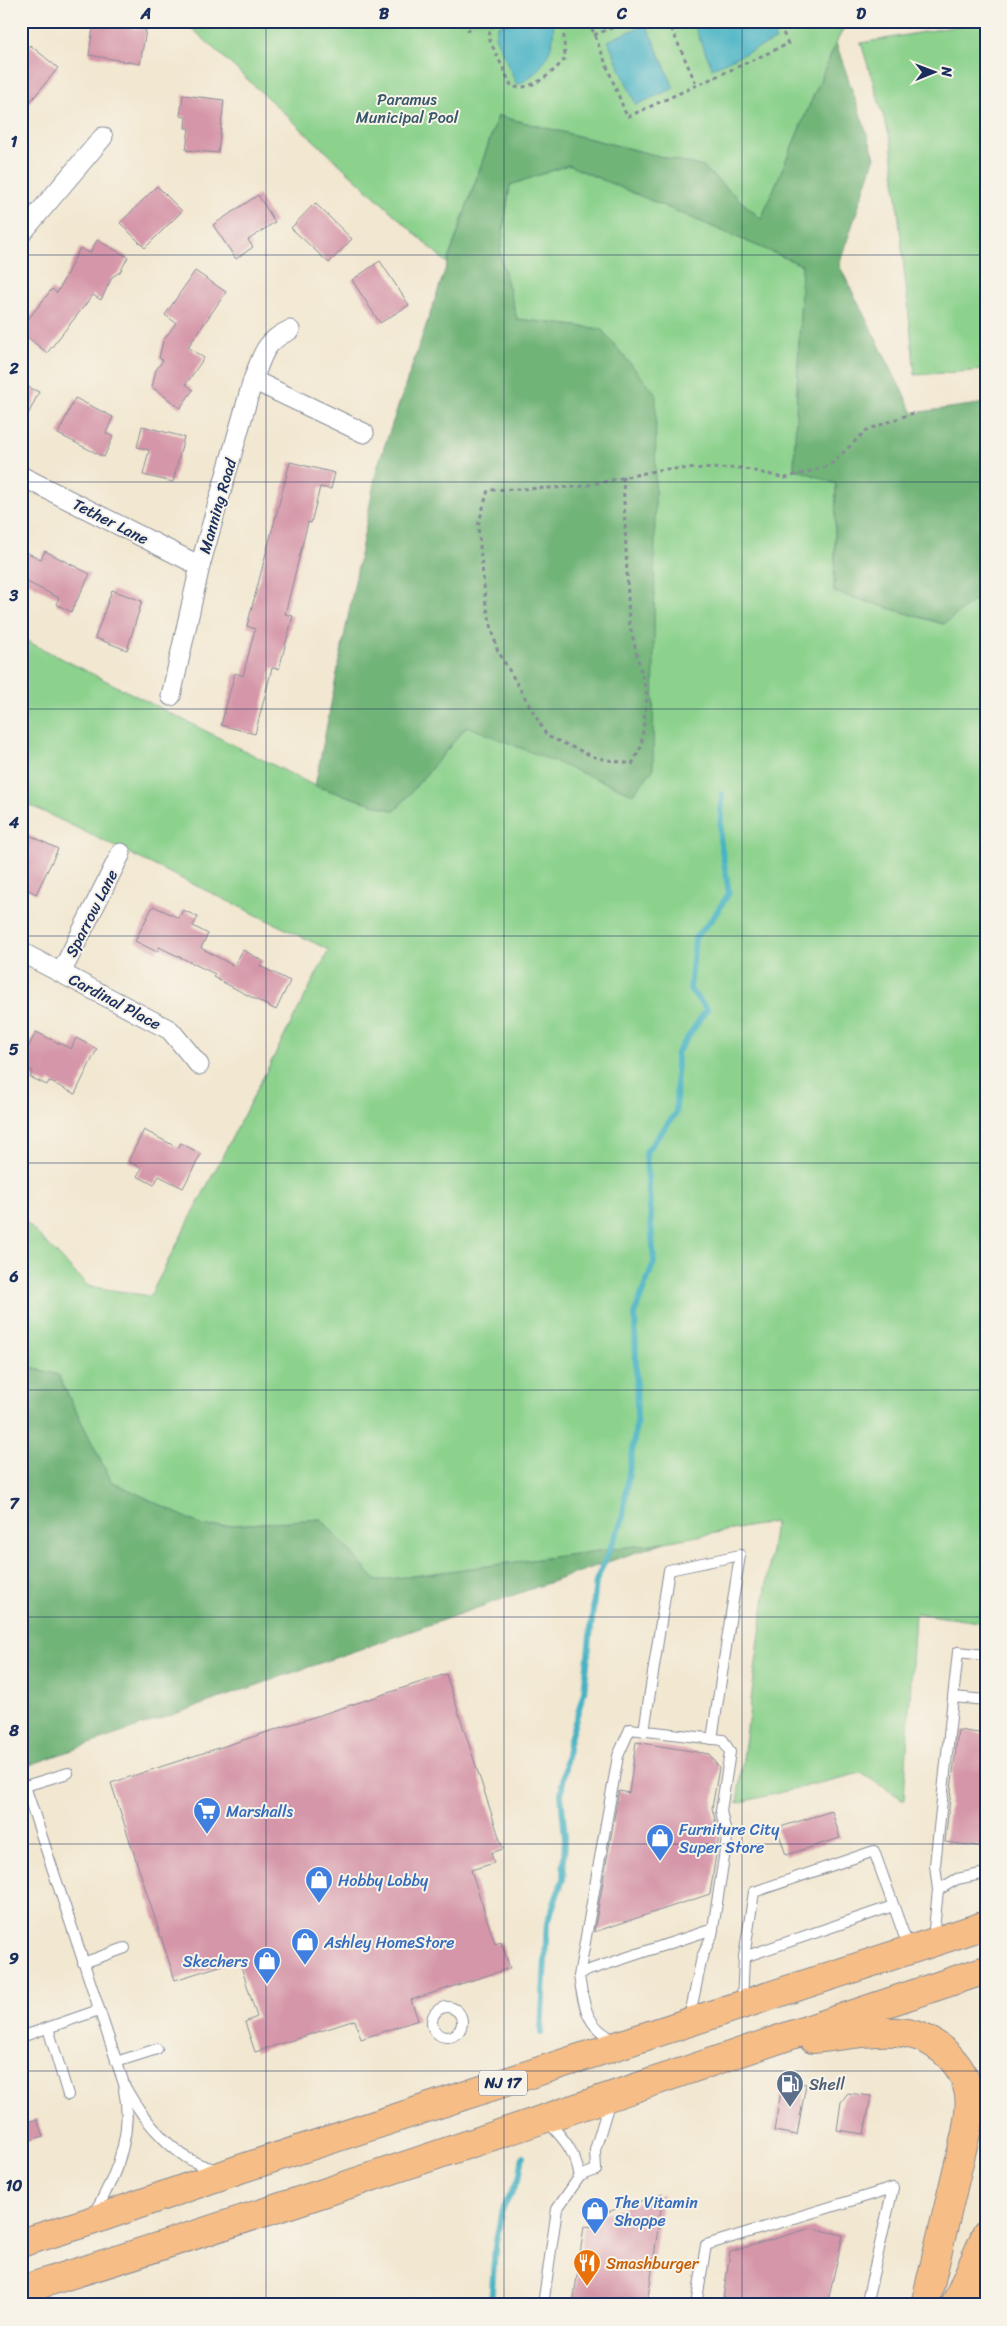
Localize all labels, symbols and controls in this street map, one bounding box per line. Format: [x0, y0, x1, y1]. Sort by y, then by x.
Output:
text: A [140, 0, 151, 28]
text: B [379, 0, 390, 28]
text: C [616, 0, 628, 28]
text: D [856, 0, 866, 28]
north arrow [910, 48, 960, 98]
text: N [934, 66, 959, 77]
park label: Paramus Municipal Pool [356, 85, 459, 132]
text: 1 [11, 127, 18, 156]
text: 2 [8, 354, 19, 383]
street label: Manning Road [190, 454, 245, 557]
street label: Tether Lane [68, 490, 154, 553]
text: 3 [9, 581, 19, 610]
text: 4 [8, 808, 19, 837]
street label: Sparrow Lane [57, 864, 126, 962]
street label: Cardinal Place [63, 965, 166, 1038]
text: 5 [9, 1035, 19, 1064]
text: 6 [8, 1262, 19, 1291]
text: 7 [9, 1489, 20, 1518]
text: 8 [8, 1716, 19, 1745]
supermarket icon: Marshalls [192, 1796, 222, 1835]
place label: Marshalls [226, 1797, 294, 1826]
place label: Furniture City Super Store [679, 1815, 780, 1862]
shop icon: Furniture City Super Store [645, 1823, 675, 1862]
shop icon: Hobby Lobby [304, 1865, 334, 1904]
place label: Hobby Lobby [338, 1866, 429, 1895]
shop icon: Ashley HomeStore [290, 1927, 320, 1966]
place label: Ashley HomeStore [323, 1928, 454, 1957]
text: 9 [9, 1944, 19, 1973]
shop icon: Skechers [252, 1946, 282, 1985]
place label: Skechers [183, 1947, 249, 1976]
fuel station icon: Shell [775, 2069, 805, 2108]
road number: NJ 17 [479, 2070, 527, 2096]
place label: Shell [809, 2070, 845, 2099]
text: 10 [6, 2171, 22, 2200]
place label: The Vitamin Shoppe [614, 2188, 698, 2235]
shop icon: The Vitamin Shoppe [580, 2196, 610, 2235]
restaurant icon: Smashburger [572, 2248, 602, 2287]
place label: Smashburger [606, 2249, 700, 2278]

